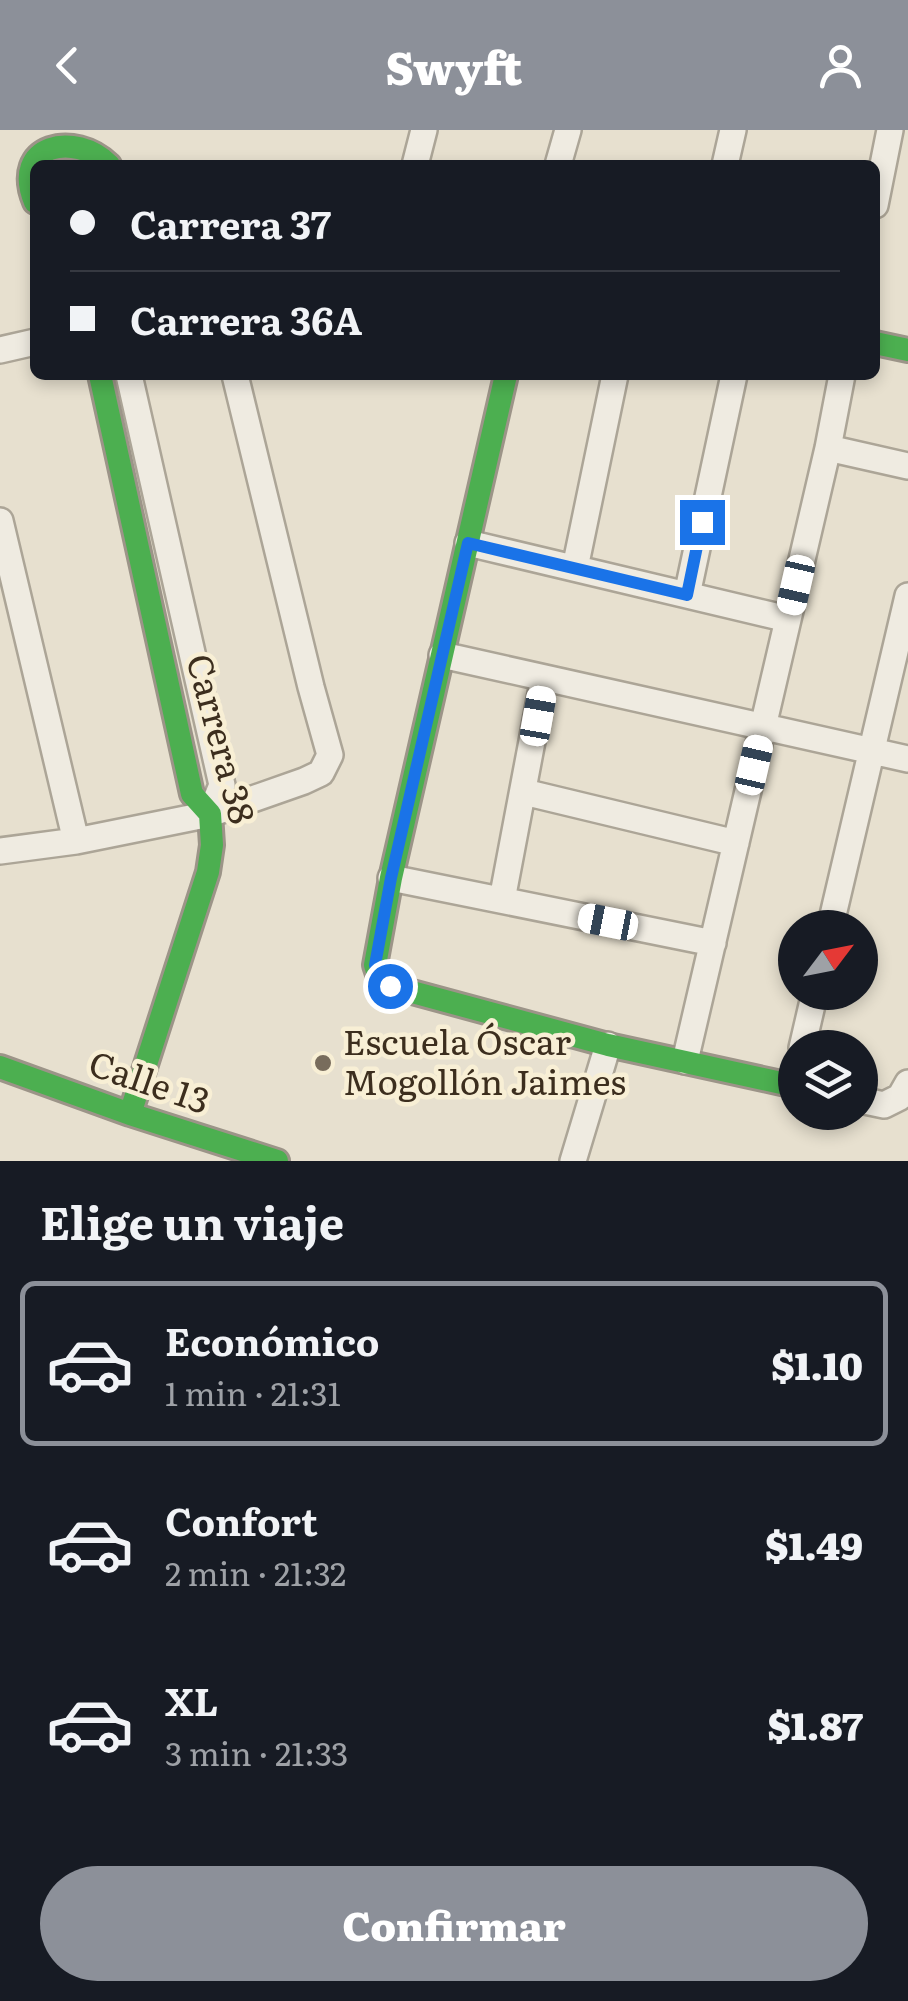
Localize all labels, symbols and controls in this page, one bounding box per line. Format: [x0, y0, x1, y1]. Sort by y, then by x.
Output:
text: Swyft [386, 32, 522, 99]
icon: back [40, 38, 95, 93]
icon: person [813, 38, 868, 93]
text: Carrera 37 [130, 194, 331, 251]
text: Carrera 36A [130, 290, 362, 347]
route end [680, 500, 725, 545]
car [775, 552, 817, 618]
street label: Carrera 38 [175, 648, 271, 829]
car [518, 684, 558, 748]
car [733, 732, 775, 798]
car [576, 902, 640, 942]
north arrow [778, 910, 878, 1010]
map controls [778, 910, 878, 1130]
route start [368, 964, 413, 1009]
place label: Escuela Óscar Mogollón Jaimes [343, 1014, 626, 1106]
button: layers [778, 1030, 878, 1130]
street label: Calle 13 [83, 1035, 217, 1125]
marker: Escuela Óscar Mogollón Jaimes [312, 1052, 334, 1074]
text: Elige un viaje [40, 1187, 344, 1254]
text: Económico [165, 1311, 380, 1368]
icon: car [45, 1319, 135, 1409]
text: $1.10 [771, 1335, 863, 1392]
text: 1 min · 21:31 [165, 1368, 341, 1416]
text: Confort [165, 1491, 318, 1548]
icon: car [45, 1499, 135, 1589]
text: $1.49 [765, 1515, 863, 1572]
text: 2 min · 21:32 [165, 1548, 346, 1596]
text: XL [165, 1671, 218, 1728]
icon: car [45, 1679, 135, 1769]
text: $1.87 [767, 1695, 863, 1752]
text: 3 min · 21:33 [165, 1728, 348, 1776]
button: Confirmar [40, 1866, 868, 1981]

